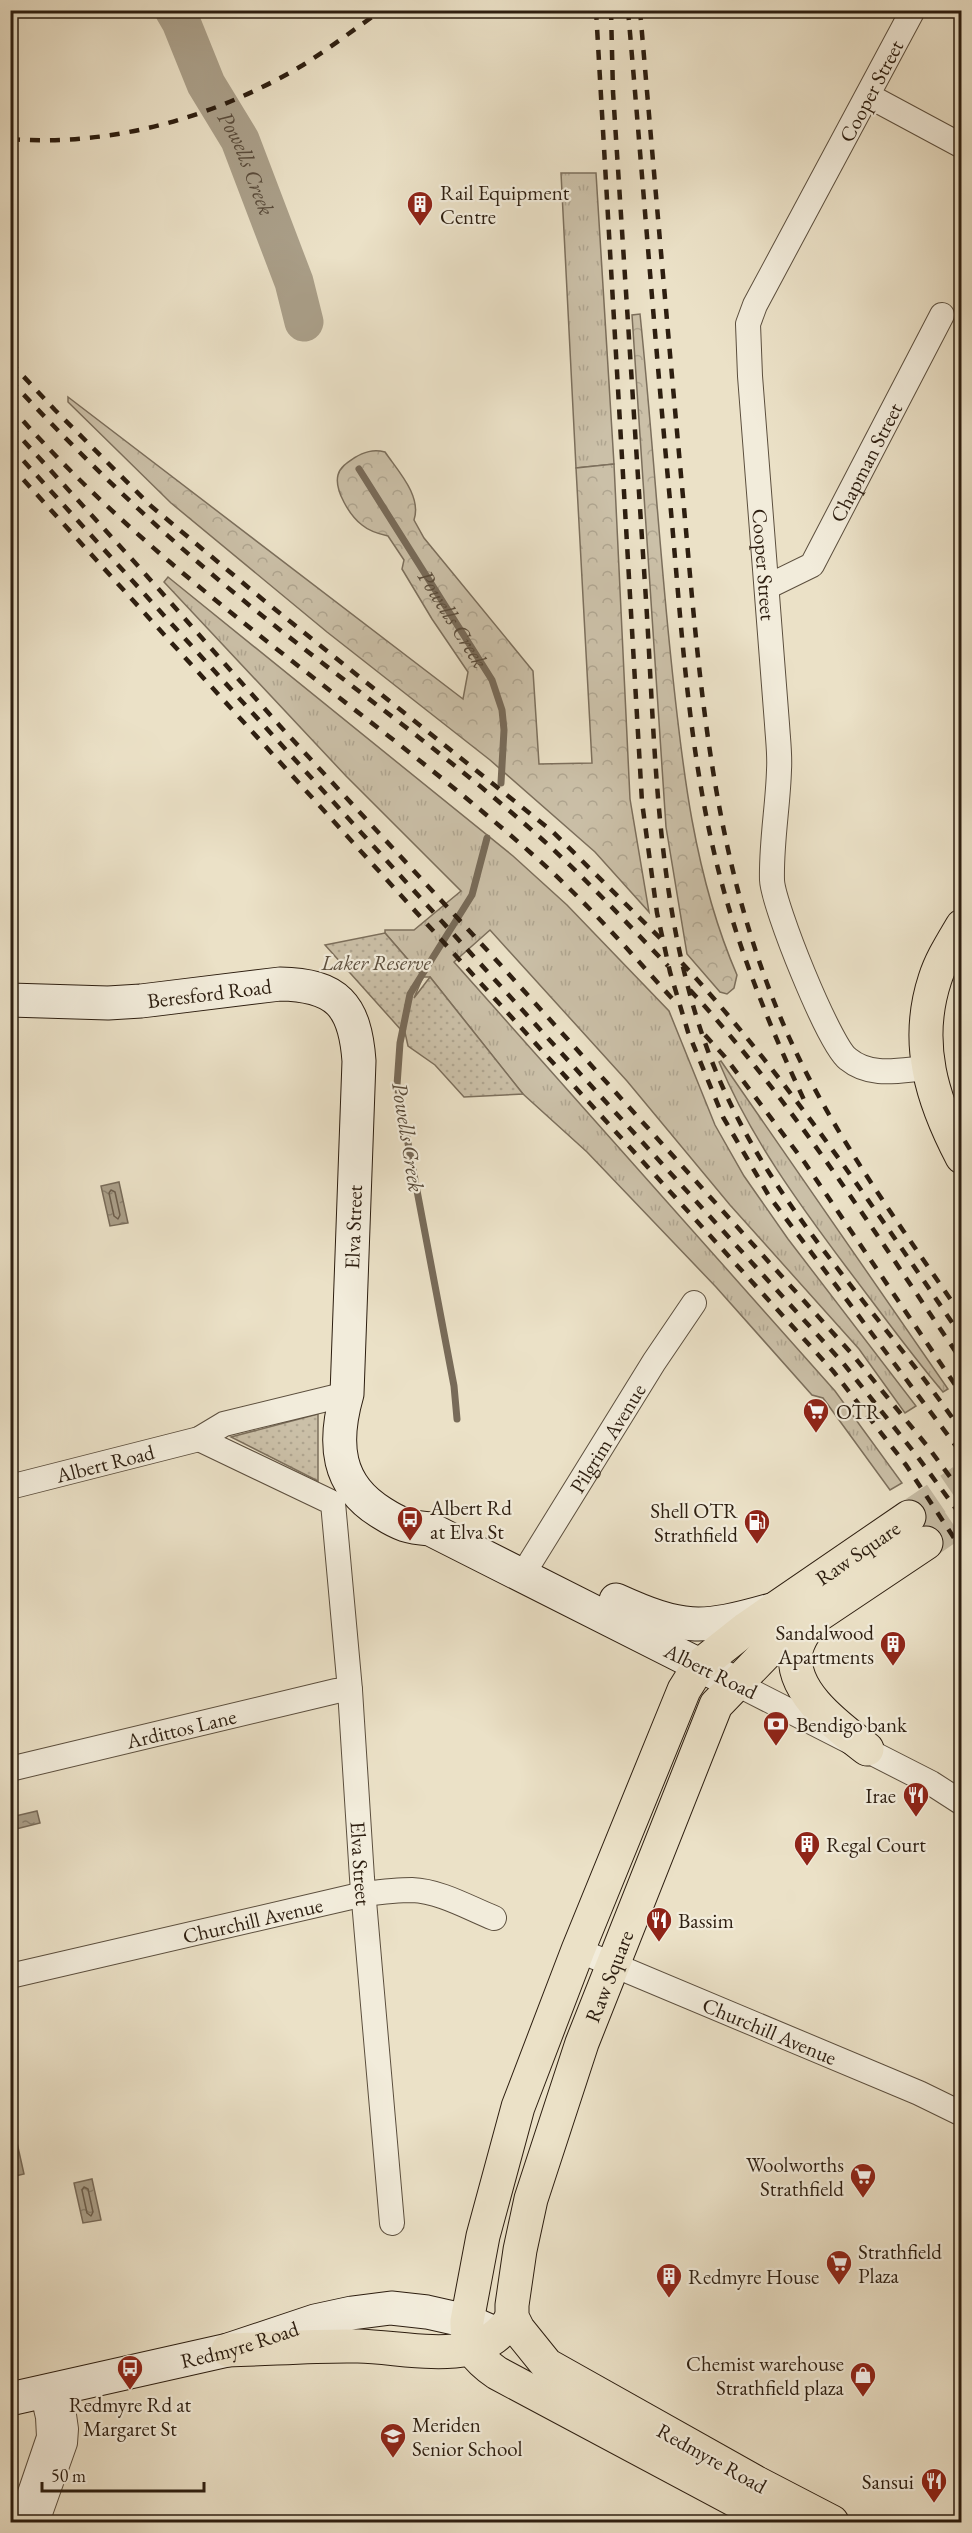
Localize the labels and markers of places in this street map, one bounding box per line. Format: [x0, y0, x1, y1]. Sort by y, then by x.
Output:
place label: Rail Equipment Centre [440, 179, 570, 230]
building icon: Rail Equipment Centre [405, 189, 435, 227]
supermarket icon: OTR [801, 1396, 831, 1434]
place label: OTR [836, 1398, 882, 1425]
place label: Albert Rd at Elva St [429, 1494, 512, 1545]
place label: Shell OTR Strathfield [650, 1497, 739, 1548]
bus stop icon: Albert Rd at Elva St [395, 1504, 425, 1542]
fuel station icon: Shell OTR Strathfield [742, 1507, 772, 1545]
place label: Sandalwood Apartments [775, 1619, 874, 1670]
building icon: Sandalwood Apartments [878, 1629, 908, 1667]
bank icon: Bendigo bank [761, 1709, 791, 1747]
place label: Bendigo bank [796, 1711, 908, 1738]
restaurant icon: Irae [901, 1780, 931, 1818]
place label: Irae [865, 1782, 896, 1809]
building icon: Regal Court [792, 1829, 822, 1867]
place label: Regal Court [826, 1831, 926, 1858]
restaurant icon: Bassim [644, 1905, 674, 1943]
place label: Bassim [678, 1907, 734, 1934]
place label: Woolworths Strathfield [746, 2151, 844, 2202]
supermarket icon: Woolworths Strathfield [848, 2161, 878, 2199]
place label: Strathfield Plaza [858, 2238, 942, 2289]
supermarket icon: Strathfield Plaza [824, 2248, 854, 2286]
building icon: Redmyre House [654, 2261, 684, 2299]
place label: Redmyre House [688, 2263, 819, 2290]
place label: Chemist warehouse Strathfield plaza [686, 2350, 845, 2401]
bus stop icon: Redmyre Rd at Margaret St [115, 2353, 145, 2391]
shop icon: Chemist warehouse Strathfield plaza [848, 2360, 878, 2398]
place label: Redmyre Rd at Margaret St [69, 2391, 192, 2442]
place label: Meriden Senior School [412, 2411, 522, 2462]
school or university icon: Meriden Senior School [378, 2421, 408, 2459]
restaurant icon: Sansui [919, 2466, 949, 2504]
place label: Sansui [862, 2468, 914, 2495]

